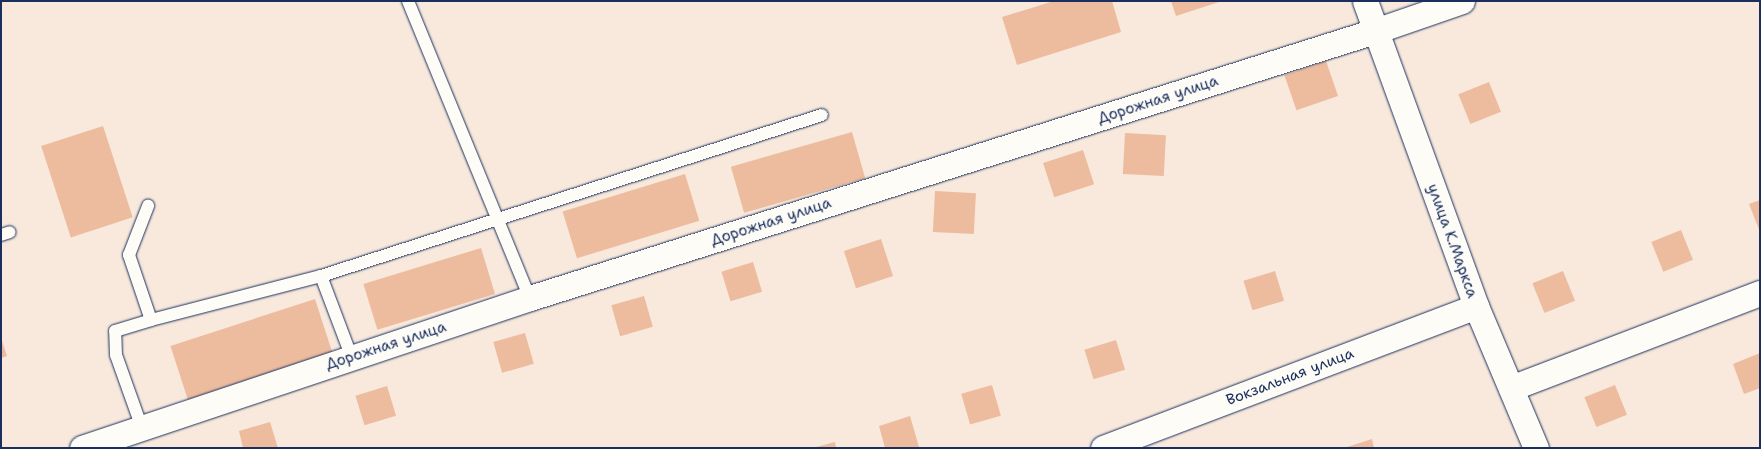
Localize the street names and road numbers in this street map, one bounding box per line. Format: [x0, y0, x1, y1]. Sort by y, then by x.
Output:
street label: Дорожная улица [1096, 72, 1220, 128]
street label: улица К.Маркса [1423, 181, 1481, 301]
street label: Дорожная улица [709, 194, 833, 250]
street label: Дорожная улица [324, 318, 448, 374]
street label: Вокзальная улица [1224, 344, 1356, 410]

